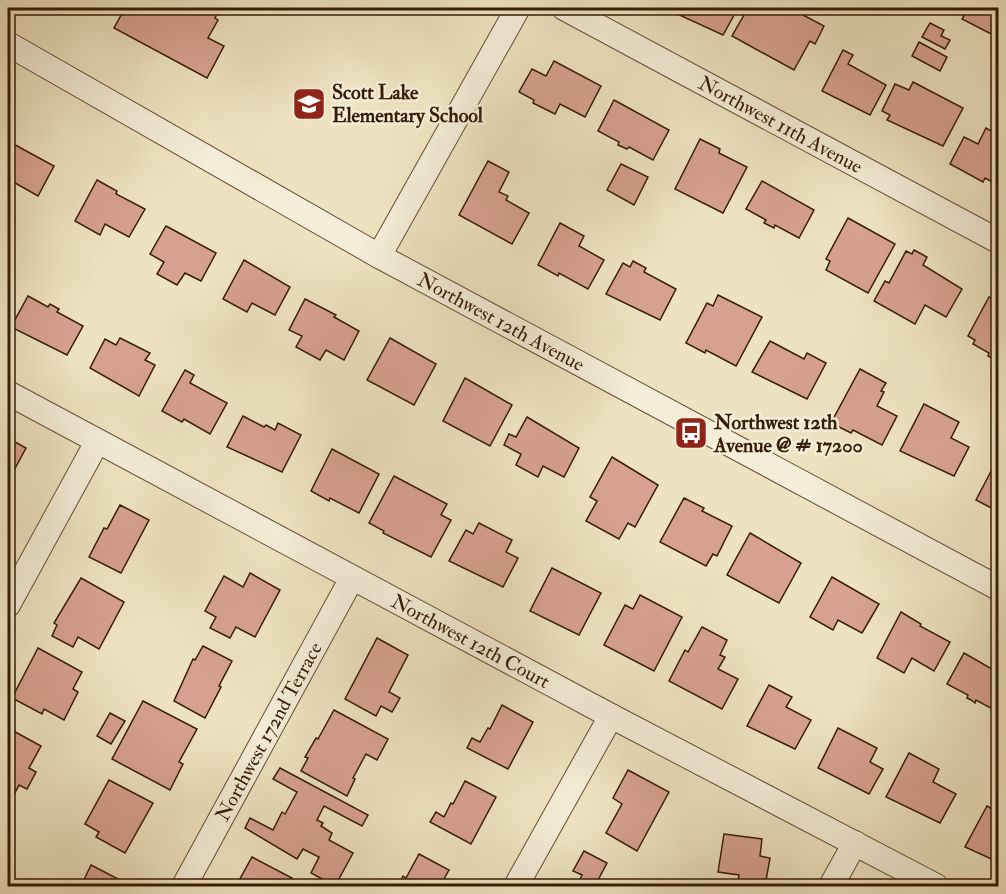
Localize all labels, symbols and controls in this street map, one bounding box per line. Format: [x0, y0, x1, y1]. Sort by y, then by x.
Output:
street label: Northwest 11th Avenue [694, 71, 867, 179]
place label: Scott Lake Elementary School [332, 80, 484, 129]
school or university icon: Scott Lake Elementary School [291, 86, 327, 122]
street label: Northwest 12th Avenue [413, 267, 589, 377]
place label: Northwest 12th Avenue @ # 17200 [713, 410, 863, 458]
bus stop icon: Northwest 12th Avenue @ # 17200 [673, 415, 709, 451]
street label: Northwest 12th Court [387, 589, 555, 694]
street label: Northwest 172nd Terrace [210, 638, 328, 826]

